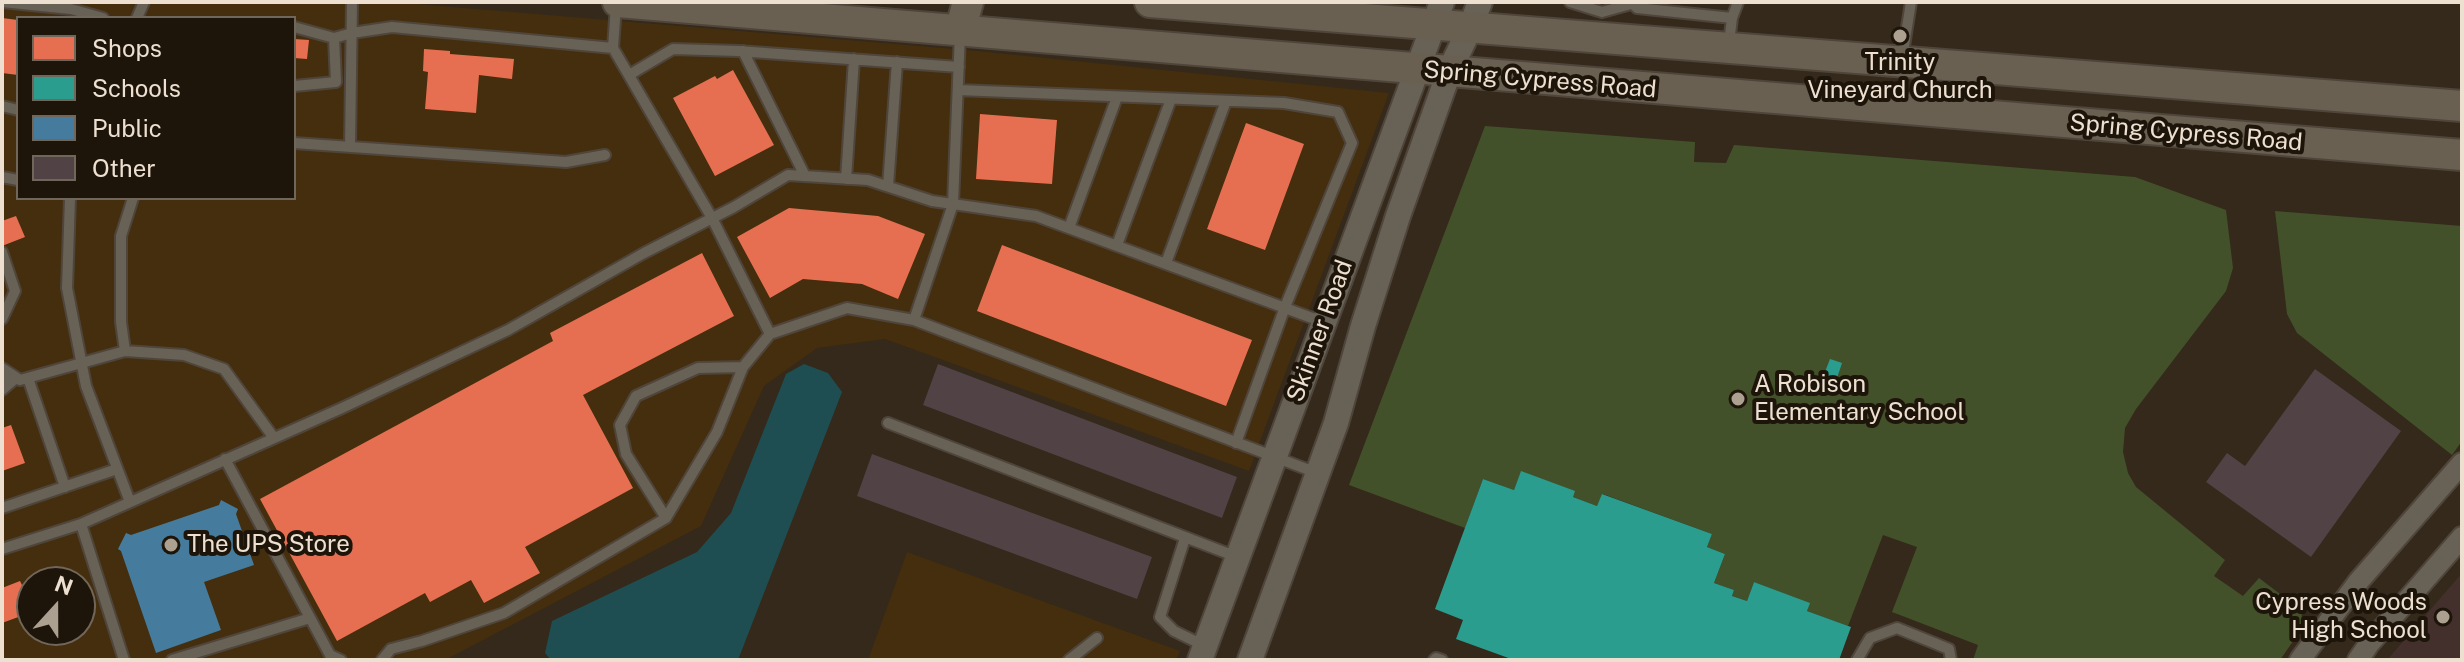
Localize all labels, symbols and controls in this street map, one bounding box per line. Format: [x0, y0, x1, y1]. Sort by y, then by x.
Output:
legend [16, 16, 296, 200]
marker: Trinity Vineyard Church [1891, 27, 1909, 45]
text: Shops [92, 34, 162, 62]
place label: Trinity Vineyard Church [1807, 49, 1993, 105]
street label: Spring Cypress Road [1422, 55, 1658, 105]
text: Schools [92, 74, 181, 102]
street label: Spring Cypress Road [2068, 108, 2304, 158]
text: Public [92, 114, 162, 142]
text: Other [92, 154, 156, 182]
street label: Skinner Road [1281, 256, 1359, 406]
place label: A Robison Elementary School [1754, 371, 1965, 427]
marker: A Robison Elementary School [1729, 390, 1747, 408]
place label: The UPS Store [187, 531, 350, 559]
marker: The UPS Store [162, 536, 180, 554]
north arrow [16, 566, 96, 646]
text: N [51, 570, 77, 601]
place label: Cypress Woods High School [2255, 589, 2427, 645]
marker: Cypress Woods High School [2434, 608, 2452, 626]

